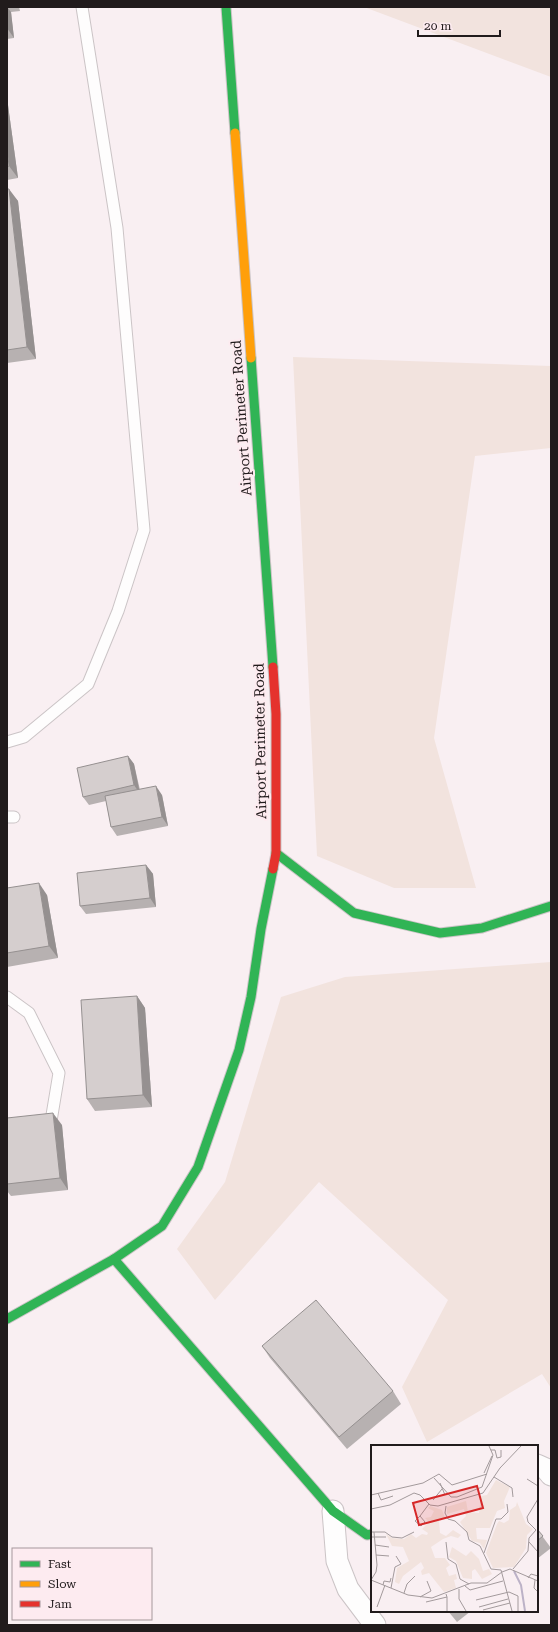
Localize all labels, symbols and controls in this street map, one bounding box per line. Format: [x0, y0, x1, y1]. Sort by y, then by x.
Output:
scale bar [418, 12, 500, 38]
text: 20 m [424, 19, 451, 33]
street label: Airport Perimeter Road [228, 340, 254, 496]
street label: Airport Perimeter Road [251, 663, 269, 819]
inset map [371, 1445, 538, 1612]
legend [12, 1548, 152, 1620]
text: Fast [48, 1557, 72, 1571]
text: Slow [48, 1577, 76, 1591]
text: Jam [48, 1597, 72, 1611]

